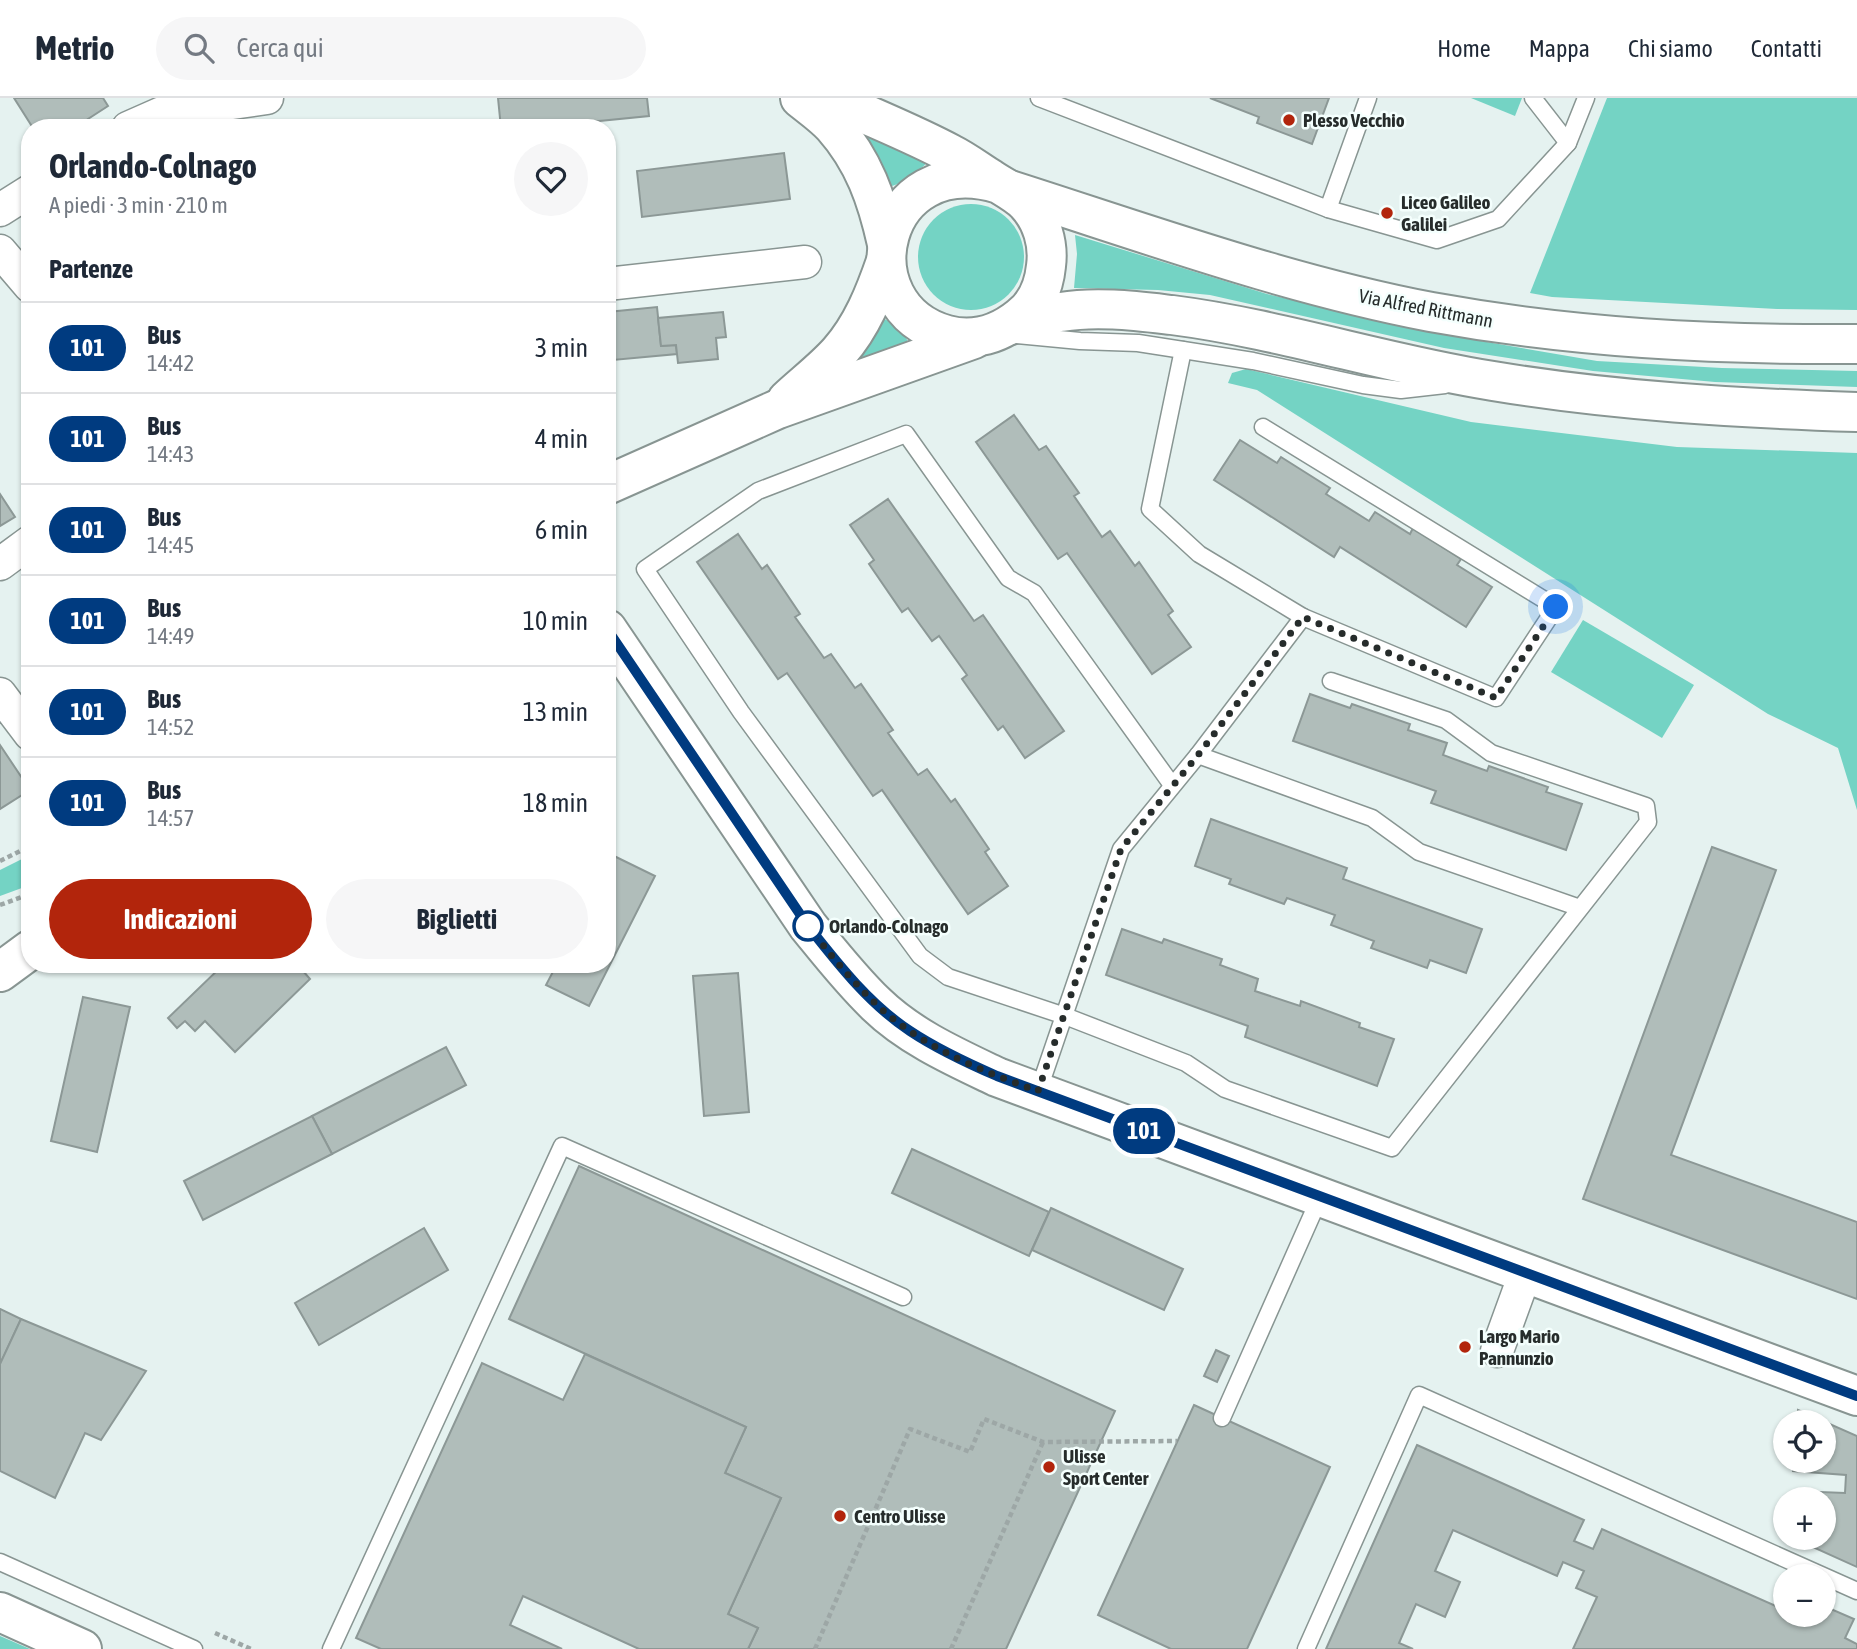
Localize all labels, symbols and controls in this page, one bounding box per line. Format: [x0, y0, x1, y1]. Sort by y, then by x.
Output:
search box [156, 17, 646, 80]
text: Metrio [35, 29, 114, 67]
icon: search [180, 29, 218, 67]
text: Cerca qui [236, 33, 324, 63]
text: Home [1437, 35, 1491, 62]
text: Mappa [1529, 35, 1590, 62]
text: Chi siamo [1628, 35, 1713, 62]
text: Contatti [1751, 35, 1822, 62]
place label: Plesso Vecchio [1303, 109, 1405, 131]
marker: Plesso Vecchio [1281, 112, 1297, 128]
button: heart [514, 142, 588, 216]
text: Orlando-Colnago [49, 147, 257, 185]
place label: Liceo Galileo Galilei [1401, 191, 1491, 235]
text: A piedi · 3 min · 210 m [49, 192, 228, 218]
marker: Liceo Galileo Galilei [1379, 205, 1395, 221]
text: Partenze [49, 254, 133, 284]
street label: Via Alfred Rittmann [1357, 284, 1495, 332]
text: Bus [147, 320, 181, 350]
text: 3 min [535, 333, 588, 363]
text: 101 [71, 334, 104, 361]
text: 14:42 [147, 350, 194, 376]
text: Bus [147, 411, 181, 441]
text: 4 min [535, 424, 588, 454]
text: 101 [71, 425, 104, 452]
text: 14:43 [147, 441, 194, 467]
text: Bus [147, 502, 181, 532]
text: 6 min [535, 515, 588, 545]
text: 101 [71, 516, 104, 543]
text: 14:45 [147, 532, 194, 558]
your location [1538, 589, 1573, 624]
text: Bus [147, 593, 181, 623]
text: 10 min [523, 606, 588, 636]
text: 101 [71, 607, 104, 634]
text: 14:49 [147, 623, 194, 649]
text: Bus [147, 684, 181, 714]
text: 13 min [523, 697, 588, 727]
text: 101 [71, 698, 104, 725]
text: 14:52 [147, 714, 194, 740]
text: Bus [147, 775, 181, 805]
text: 18 min [523, 788, 588, 818]
text: 101 [71, 789, 104, 816]
text: 14:57 [147, 805, 194, 831]
button: Indicazioni [49, 879, 312, 959]
button: Biglietti [326, 879, 588, 959]
marker: Orlando-Colnago [793, 911, 823, 941]
place label: Orlando-Colnago [829, 915, 949, 937]
line badge: 101 [1104, 1108, 1184, 1154]
text: 101 [1127, 1117, 1161, 1144]
place label: Largo Mario Pannunzio [1479, 1325, 1560, 1369]
marker: Largo Mario Pannunzio [1457, 1339, 1473, 1355]
map controls [1773, 1410, 1836, 1627]
button: locate [1773, 1410, 1836, 1473]
place label: Ulisse Sport Center [1063, 1445, 1149, 1489]
marker: Ulisse Sport Center [1041, 1459, 1057, 1475]
button: + [1773, 1487, 1836, 1550]
place label: Centro Ulisse [854, 1505, 946, 1527]
marker: Centro Ulisse [832, 1508, 848, 1524]
button: − [1773, 1564, 1836, 1627]

